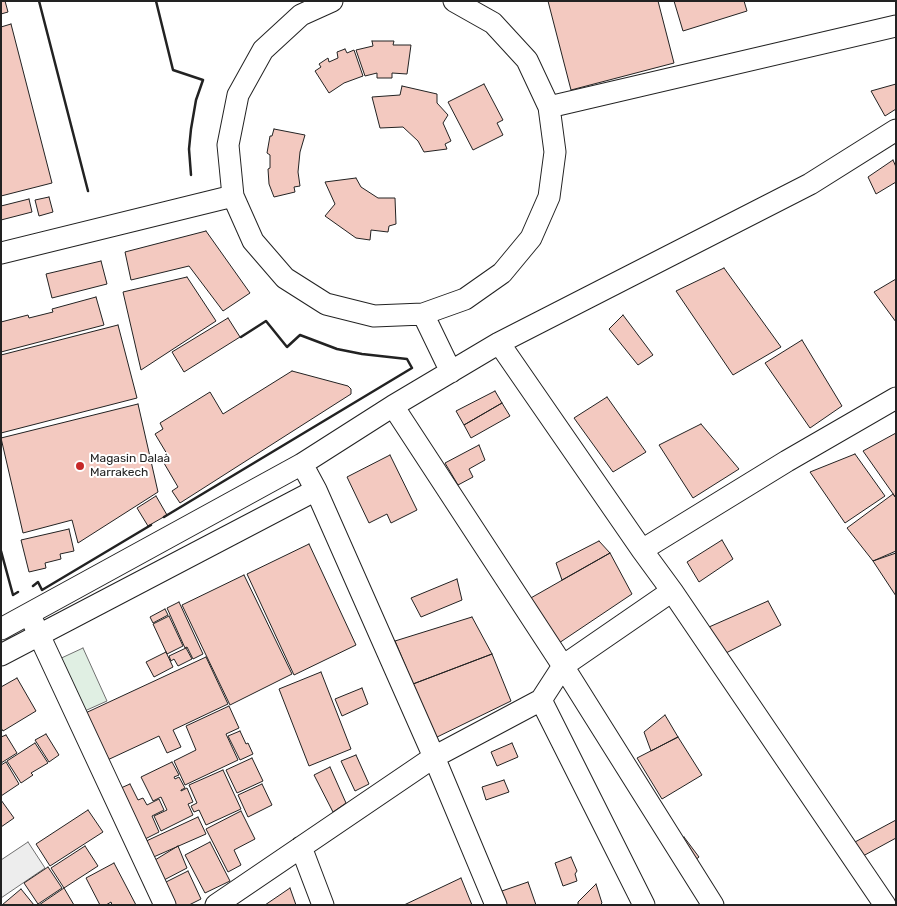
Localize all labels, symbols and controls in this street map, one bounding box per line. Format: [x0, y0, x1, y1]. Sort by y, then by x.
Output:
place label: Magasin Dalaà Marrakech [90, 452, 170, 480]
marker: Magasin Dalaà Marrakech [74, 460, 86, 472]

